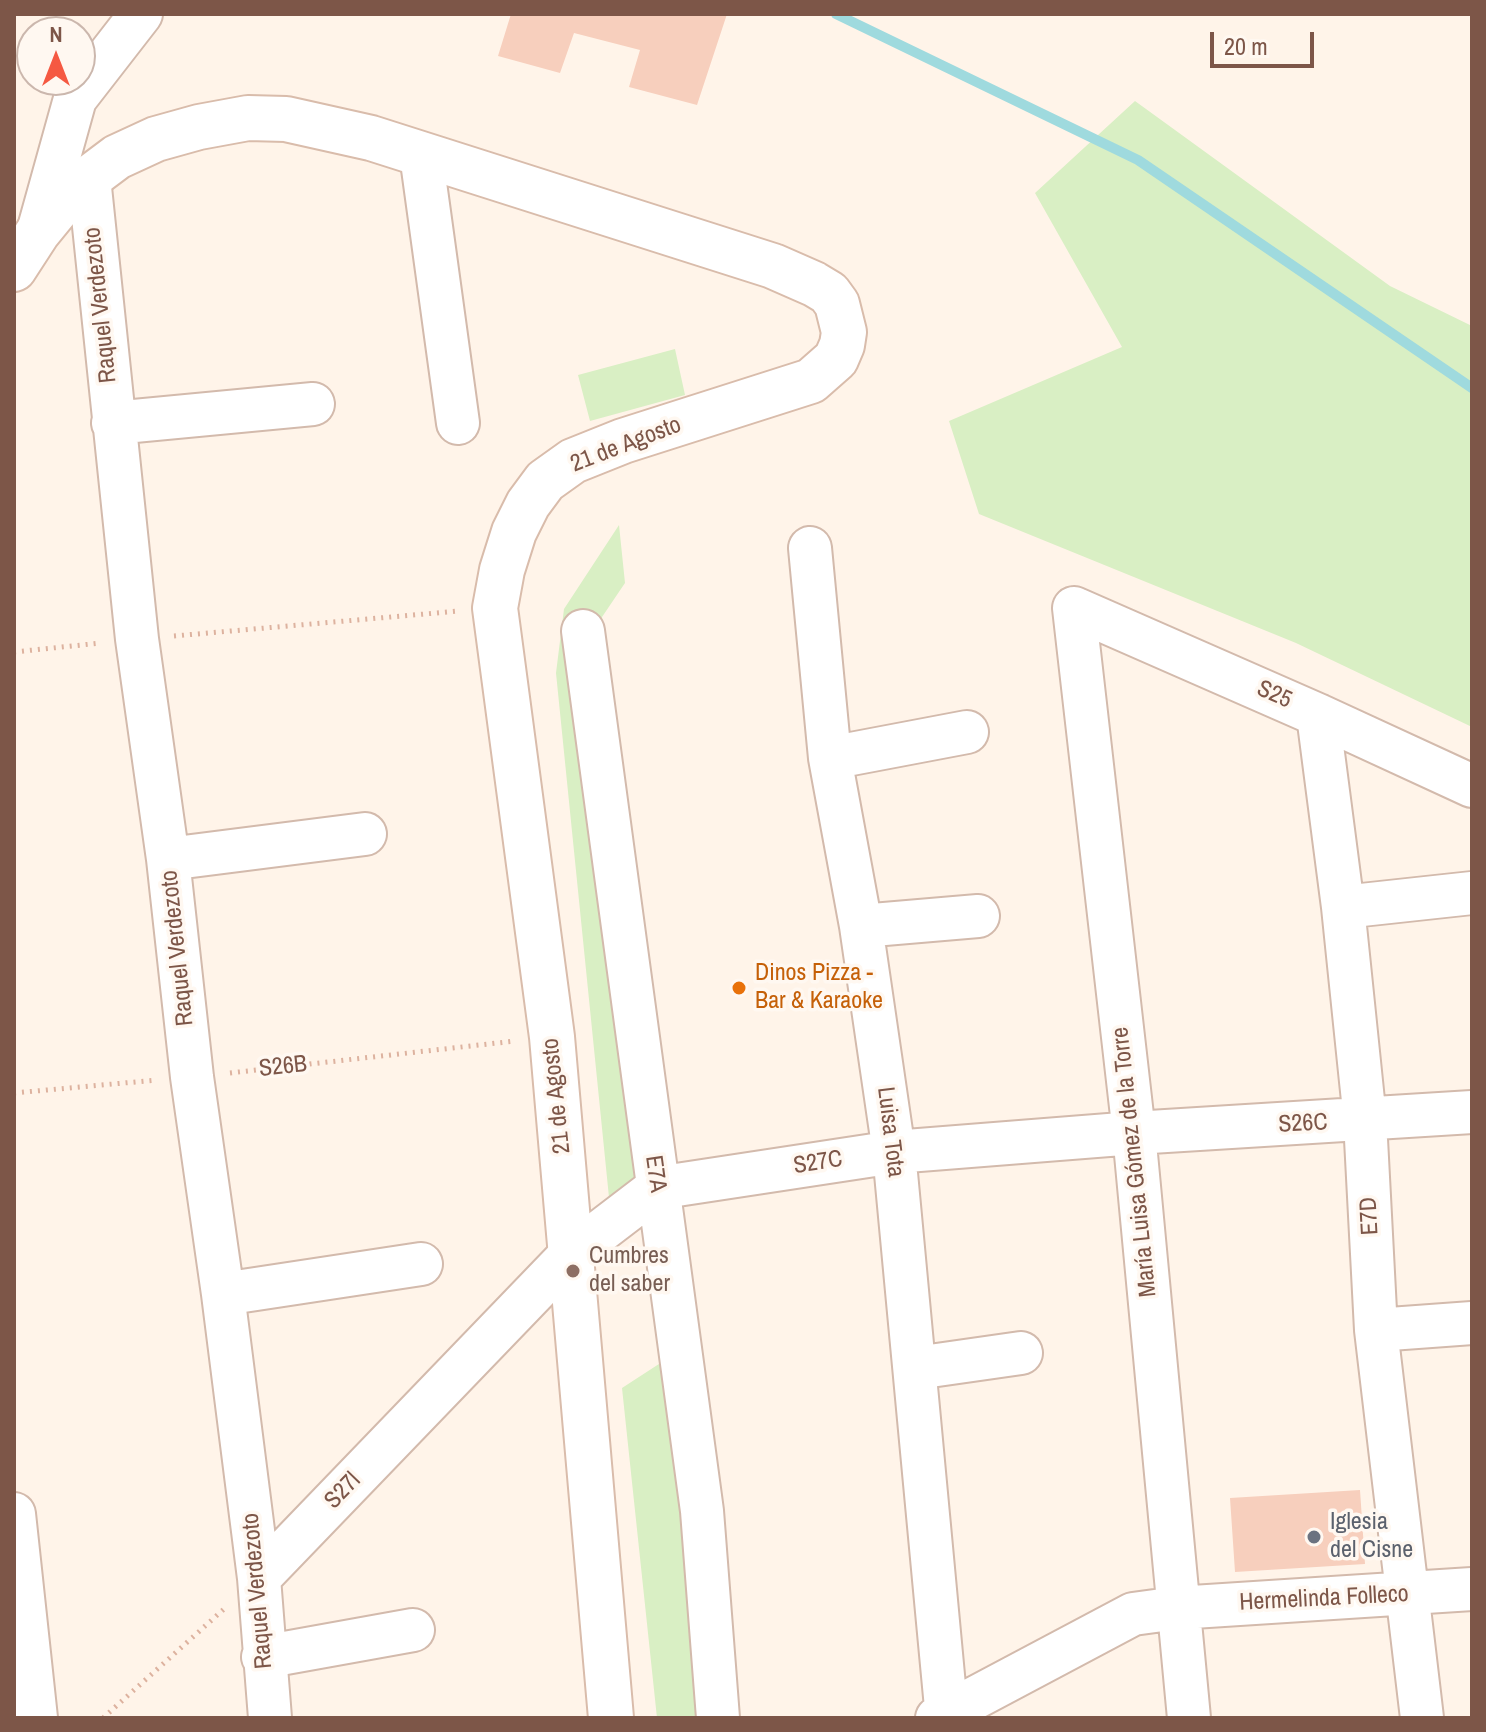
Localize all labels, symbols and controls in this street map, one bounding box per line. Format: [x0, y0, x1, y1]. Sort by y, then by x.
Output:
north arrow [16, 16, 96, 96]
scale bar [1214, 16, 1318, 66]
text: N [49, 19, 63, 49]
text: 20 m [1224, 30, 1268, 62]
street label: Raquel Verdezoto [79, 226, 123, 384]
street label: 21 de Agosto [567, 411, 685, 479]
street label: S25 [1252, 675, 1296, 715]
street label: Raquel Verdezoto [156, 869, 200, 1027]
place label: Dinos Pizza - Bar & Karaoke [755, 960, 883, 1016]
marker: Dinos Pizza - Bar & Karaoke [730, 979, 748, 997]
street label: María Luisa Gómez de la Torre [1107, 1026, 1163, 1298]
street label: 21 de Agosto [537, 1037, 577, 1155]
street label: S26B [258, 1050, 308, 1084]
street label: Luisa Tota [870, 1085, 910, 1179]
street label: S26C [1278, 1108, 1328, 1140]
street label: S27C [791, 1145, 845, 1181]
street label: E7A [638, 1154, 672, 1194]
street label: E7D [1355, 1196, 1385, 1236]
place label: Cumbres del saber [589, 1243, 670, 1299]
marker: Cumbres del saber [564, 1262, 582, 1280]
street label: S27l [319, 1467, 367, 1515]
place label: Iglesia del Cisne [1330, 1509, 1413, 1565]
street label: Raquel Verdezoto [237, 1512, 279, 1670]
marker: Iglesia del Cisne [1305, 1528, 1323, 1546]
street label: Hermelinda Folleco [1239, 1580, 1409, 1618]

